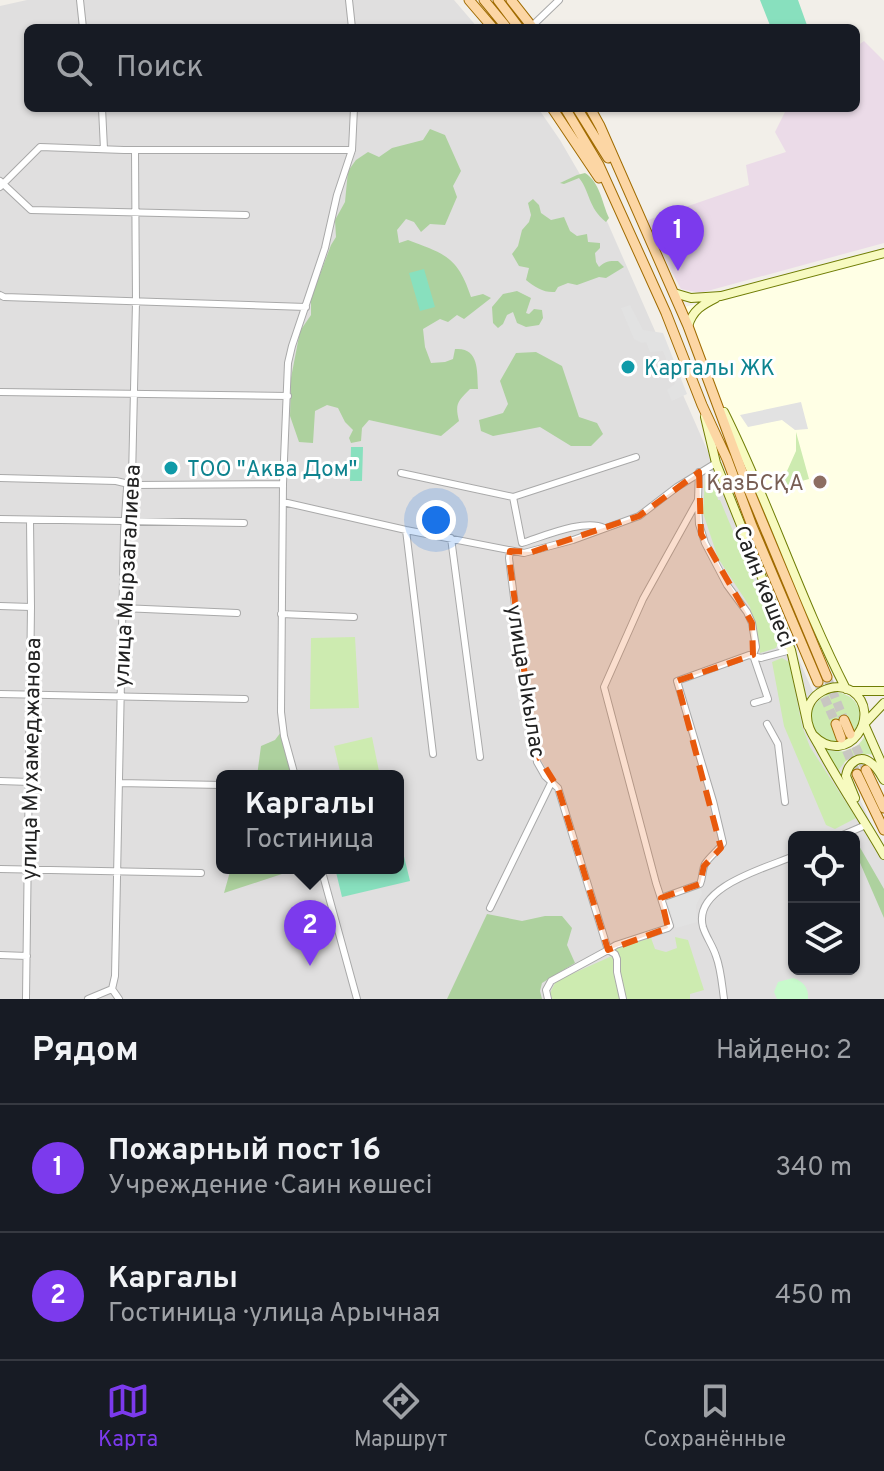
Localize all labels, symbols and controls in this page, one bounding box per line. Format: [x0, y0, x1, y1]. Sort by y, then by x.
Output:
search box [24, 24, 860, 112]
icon: search [52, 46, 96, 90]
text: Поиск [116, 50, 204, 87]
pin: 1 [652, 205, 704, 271]
place label: Каргалы ЖК [644, 356, 775, 383]
marker: Каргалы ЖК [619, 358, 637, 376]
place label: ТОО "Аква Дом" [187, 457, 357, 484]
marker: ТОО "Аква Дом" [162, 459, 180, 477]
street label: улица Мырзагалиева [109, 464, 148, 688]
place label: ҚазБСҚА [706, 471, 804, 498]
marker: ҚазБСҚА [811, 473, 829, 491]
your location [416, 500, 456, 540]
street label: Саин көшесі [726, 522, 799, 652]
street label: улица Ыкылас [499, 603, 550, 760]
street label: улица Мухамеджанова [17, 637, 48, 881]
popup [216, 770, 404, 874]
text: Каргалы [245, 787, 375, 824]
text: Гостиница [245, 824, 374, 857]
map controls [788, 831, 860, 975]
button: locate [788, 831, 860, 903]
pin: 2 [284, 900, 336, 966]
button: layers [788, 903, 860, 975]
text: Рядом [32, 1030, 139, 1073]
text: Найдено: 2 [716, 1035, 852, 1068]
text: Пожарный пост 16 [108, 1133, 381, 1170]
text: 1 [53, 1152, 63, 1185]
text: 340 m [775, 1152, 852, 1185]
text: Учреждение · Саин көшесі [108, 1170, 432, 1203]
text: Каргалы [108, 1261, 238, 1298]
text: 2 [50, 1280, 66, 1313]
text: 450 m [775, 1280, 852, 1313]
text: Гостиница · улица Арычная [108, 1298, 441, 1331]
tab: Карта [98, 1379, 158, 1454]
tab: Маршрут [354, 1379, 448, 1454]
tab: Сохранённые [643, 1379, 786, 1454]

